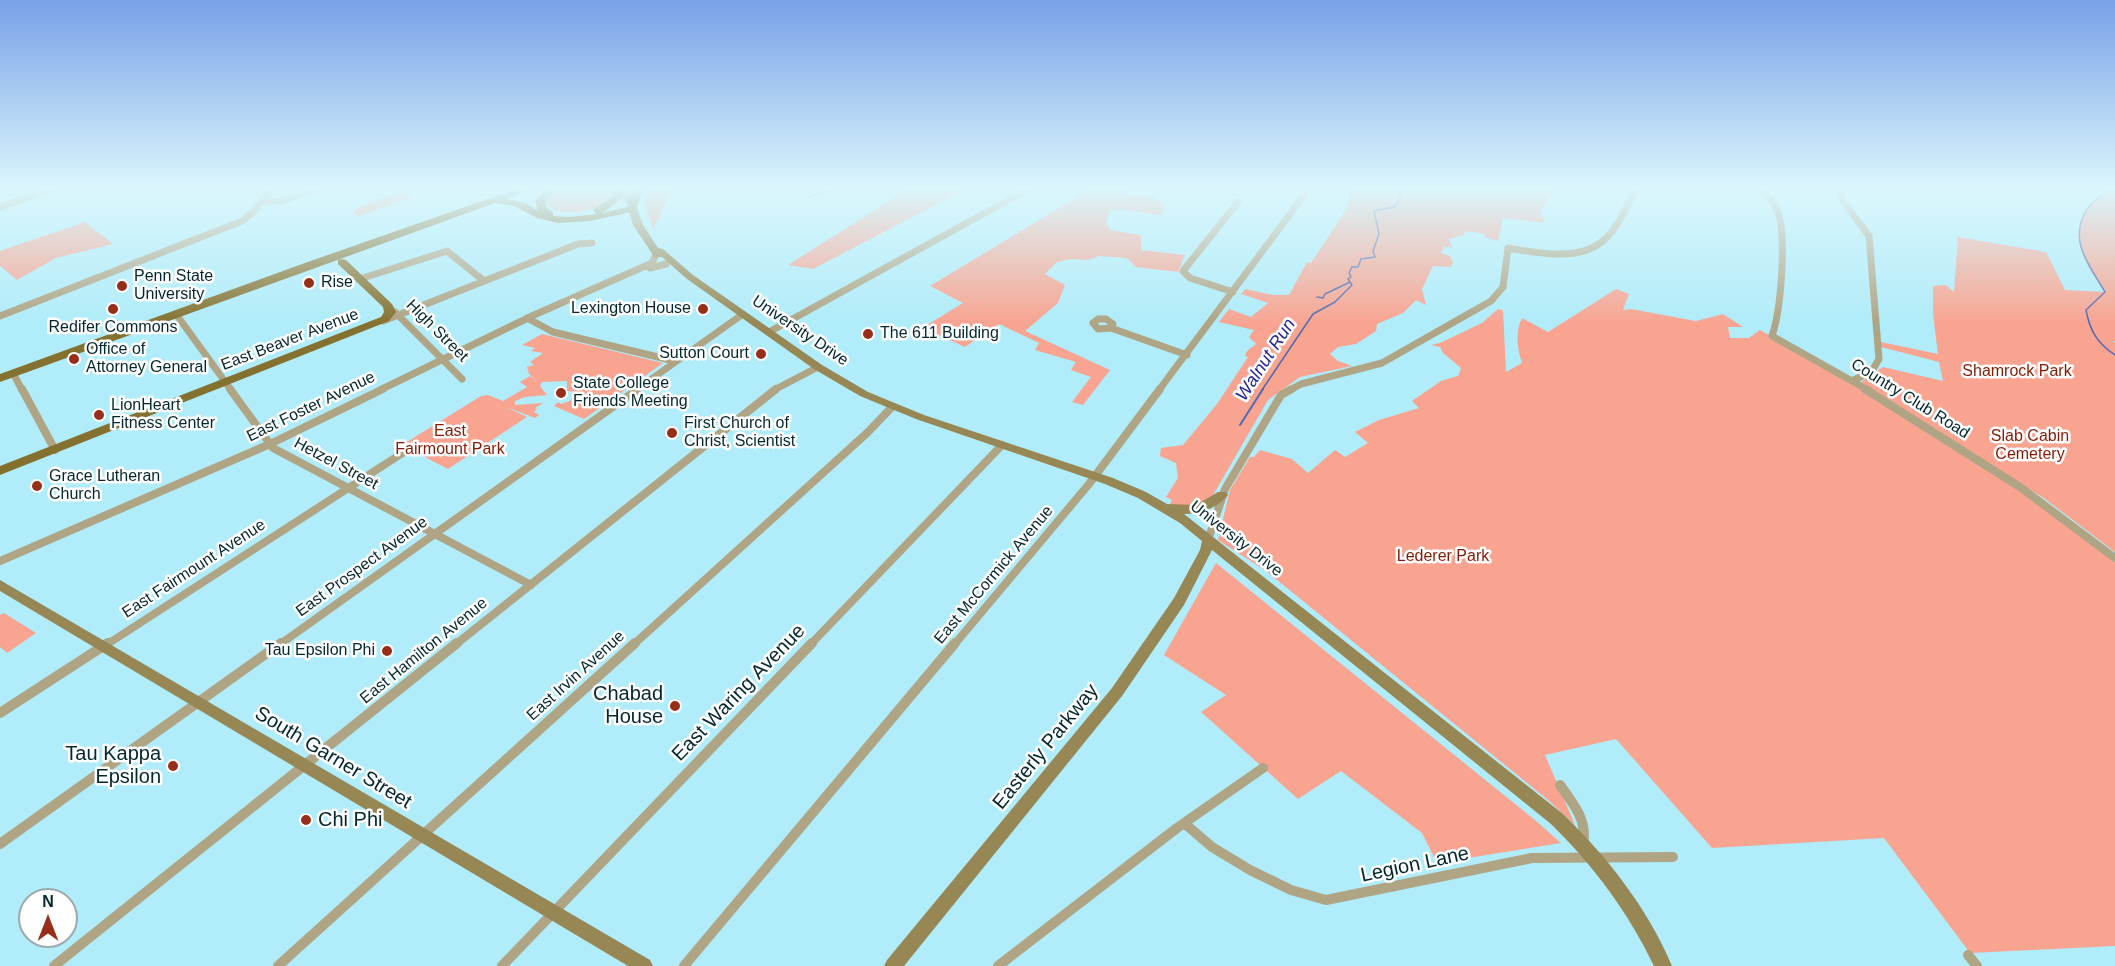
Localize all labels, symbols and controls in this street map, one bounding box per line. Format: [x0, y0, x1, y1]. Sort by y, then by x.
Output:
place label: Penn State University [134, 267, 213, 305]
place label: Rise [321, 273, 353, 293]
marker: Rise [302, 276, 316, 290]
marker: Penn State University [115, 279, 129, 293]
street label: University Drive [748, 292, 852, 370]
street label: High Street [402, 296, 472, 366]
place label: Lexington House [571, 299, 691, 319]
marker: Redifer Commons [106, 302, 120, 316]
marker: Lexington House [696, 302, 710, 316]
street label: East Beaver Avenue [219, 305, 361, 375]
water label: Walnut Run [1231, 315, 1301, 405]
place label: Redifer Commons [49, 318, 177, 338]
place label: The 611 Building [880, 324, 999, 344]
marker: The 611 Building [861, 327, 875, 341]
place label: Office of Attorney General [86, 340, 207, 378]
place label: Sutton Court [659, 344, 749, 364]
marker: Sutton Court [754, 347, 768, 361]
marker: Office of Attorney General [67, 352, 81, 366]
street label: Country Club Road [1847, 355, 1973, 443]
park label: Shamrock Park [1962, 362, 2072, 382]
street label: East Foster Avenue [244, 368, 378, 446]
place label: State College Friends Meeting [573, 374, 688, 412]
marker: State College Friends Meeting [554, 386, 568, 400]
place label: LionHeart Fitness Center [111, 396, 215, 434]
marker: LionHeart Fitness Center [92, 408, 106, 422]
place label: First Church of Christ, Scientist [684, 414, 795, 452]
park label: East Fairmount Park [395, 422, 505, 460]
marker: First Church of Christ, Scientist [665, 426, 679, 440]
park label: Slab Cabin Cemetery [1991, 427, 2069, 465]
street label: Hetzel Street [291, 434, 381, 494]
place label: Grace Lutheran Church [49, 467, 160, 505]
marker: Grace Lutheran Church [30, 479, 44, 493]
street label: University Drive [1186, 497, 1286, 581]
street label: East McCormick Avenue [930, 502, 1058, 648]
street label: East Prospect Avenue [292, 513, 432, 621]
street label: East Fairmount Avenue [119, 515, 269, 623]
park label: Lederer Park [1397, 547, 1489, 567]
street label: East Hamilton Avenue [357, 594, 491, 708]
street label: East Waring Avenue [667, 619, 811, 767]
street label: East Irvin Avenue [523, 627, 629, 725]
place label: Tau Epsilon Phi [265, 641, 375, 661]
marker: Tau Epsilon Phi [380, 644, 394, 658]
street label: Easterly Parkway [988, 679, 1104, 815]
place label: Chabad House [593, 682, 663, 729]
marker: Chabad House [668, 699, 682, 713]
street label: South Garner Street [250, 702, 416, 814]
place label: Tau Kappa Epsilon [65, 742, 161, 789]
marker: Tau Kappa Epsilon [166, 759, 180, 773]
place label: Chi Phi [318, 808, 382, 832]
marker: Chi Phi [299, 813, 313, 827]
street label: Legion Lane [1359, 842, 1471, 888]
north arrow [18, 888, 78, 948]
text: N [42, 893, 54, 910]

